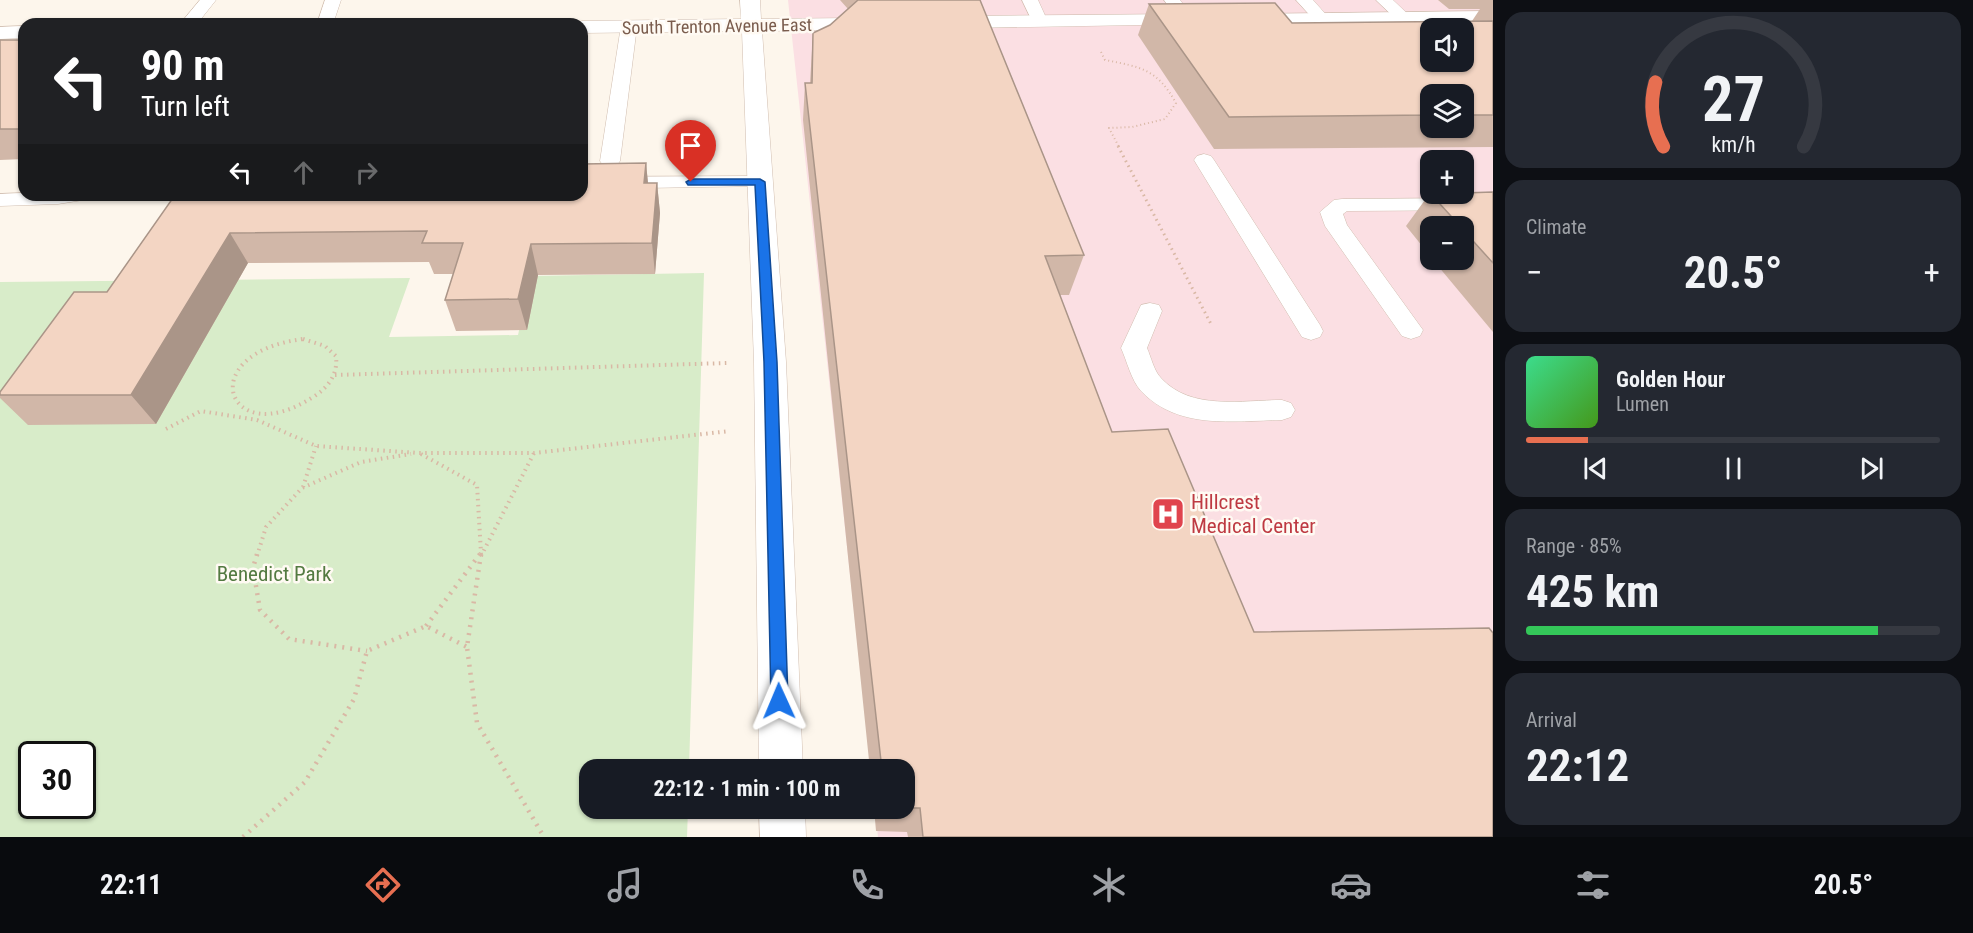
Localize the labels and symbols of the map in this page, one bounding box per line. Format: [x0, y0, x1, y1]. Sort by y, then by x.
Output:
street label: South Trenton Avenue East [622, 14, 812, 38]
pin [665, 120, 716, 182]
place label: Hillcrest Medical Center [1191, 490, 1316, 538]
hospital icon: Hillcrest Medical Center [1150, 496, 1186, 532]
park label: Benedict Park [217, 562, 332, 586]
position arrow [747, 669, 811, 733]
speed limit sign: 30 [18, 741, 96, 819]

